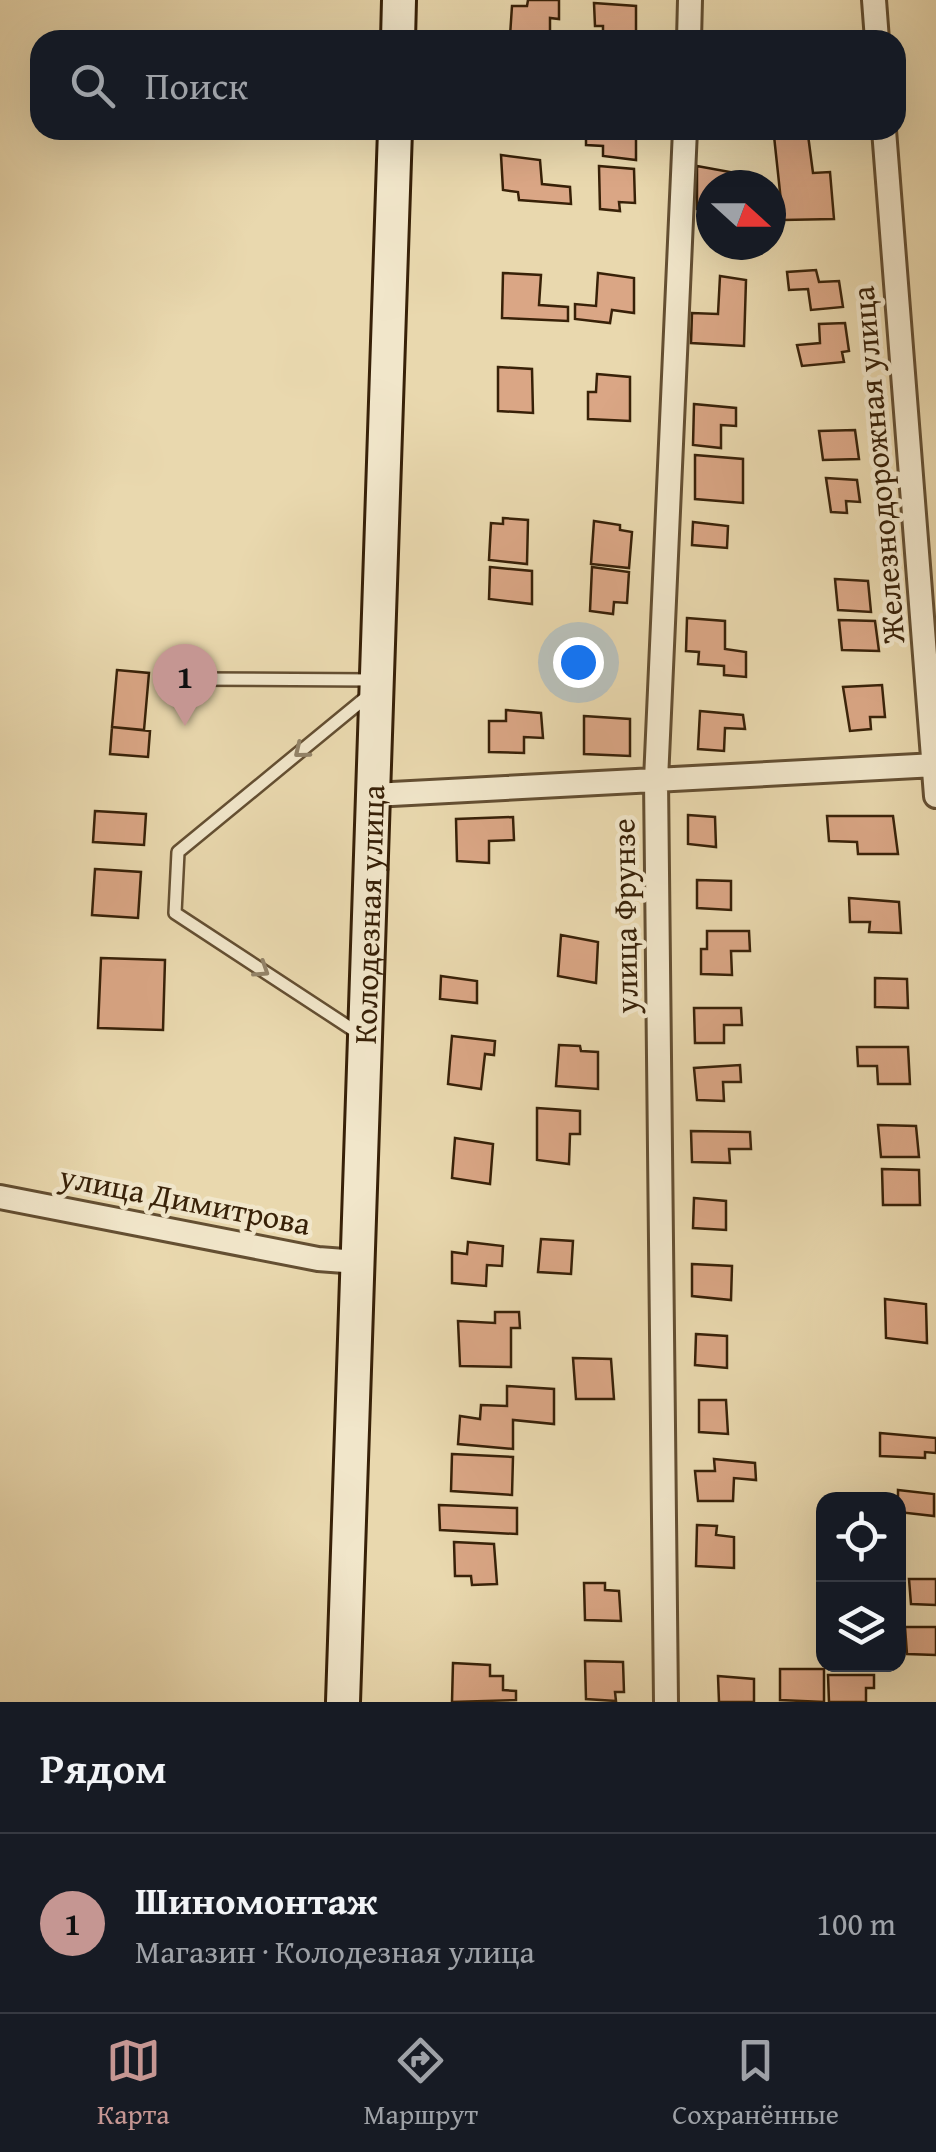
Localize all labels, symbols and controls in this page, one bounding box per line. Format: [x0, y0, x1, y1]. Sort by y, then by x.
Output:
search box [30, 30, 906, 140]
text: Поиск [145, 57, 248, 113]
icon: search [65, 58, 120, 113]
north arrow [696, 170, 786, 260]
street label: Железнодорожная улица [838, 283, 917, 647]
your location [553, 637, 604, 688]
pin: 1 [152, 644, 218, 726]
one-way arrow [295, 739, 313, 757]
street label: Колодезная улица [341, 783, 396, 1045]
street label: улица Фрунзе [599, 818, 650, 1015]
one-way arrow [252, 958, 270, 977]
street label: улица Димитрова [55, 1152, 315, 1247]
map controls [816, 1492, 906, 1672]
button: locate [816, 1492, 906, 1582]
button: layers [816, 1582, 906, 1672]
text: Рядом [40, 1737, 167, 1798]
text: Шиномонтаж [135, 1872, 378, 1928]
text: 1 [64, 1900, 81, 1947]
text: 100 m [817, 1900, 896, 1947]
text: Магазин · Колодезная улица [135, 1928, 535, 1975]
tab: Карта [97, 2033, 170, 2134]
tab: Маршрут [364, 2033, 478, 2134]
tab: Сохранённые [672, 2033, 839, 2134]

